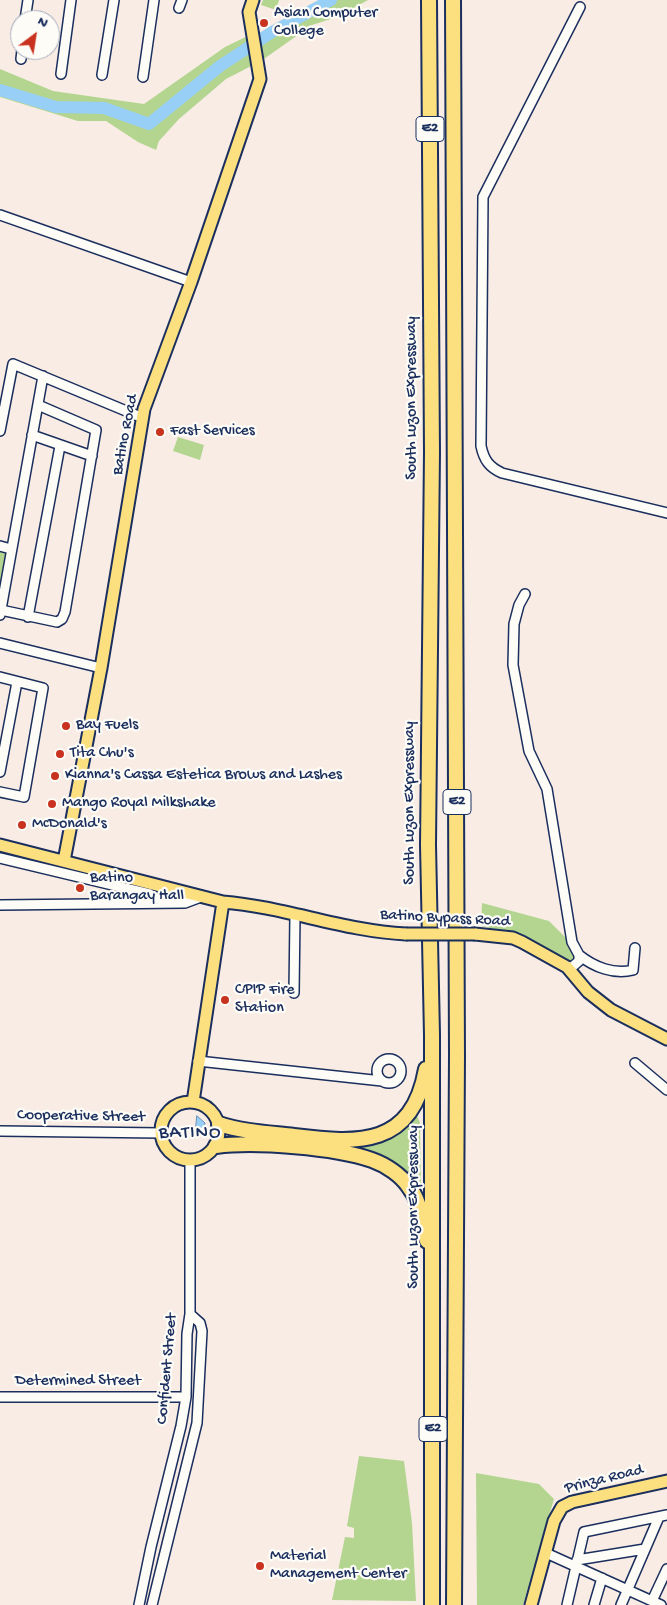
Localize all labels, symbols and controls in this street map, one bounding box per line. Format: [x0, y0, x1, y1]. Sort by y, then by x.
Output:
place label: Asian Computer College [274, 4, 377, 42]
north arrow [10, 10, 60, 60]
text: N [34, 13, 51, 32]
marker: Asian Computer College [258, 17, 270, 29]
road number: E2 [416, 116, 444, 142]
street label: South Luzon Expressway [403, 316, 423, 480]
street label: Batino Road [109, 393, 143, 477]
place label: Fast Services [170, 422, 255, 442]
marker: Fast Services [154, 426, 166, 438]
place label: Bay Fuels [76, 716, 138, 736]
marker: Bay Fuels [60, 720, 72, 732]
street label: South Luzon Expressway [401, 721, 421, 885]
place label: Tita Chu's [70, 744, 134, 764]
marker: Tita Chu's [54, 748, 66, 760]
place label: Kianna's Cassa Estetica Brows and Lashes [65, 766, 342, 786]
marker: Kianna's Cassa Estetica Brows and Lashes [49, 770, 61, 782]
road number: E2 [443, 790, 471, 814]
place label: Mango Royal Milkshake [62, 794, 216, 814]
marker: Mango Royal Milkshake [46, 798, 58, 810]
place label: McDonald's [32, 815, 107, 835]
marker: McDonald's [16, 819, 28, 831]
place label: Batino Barangay Hall [90, 869, 184, 907]
marker: Batino Barangay Hall [74, 882, 86, 894]
street label: Batino Bypass Road [380, 906, 510, 932]
place label: CPIP Fire Station [235, 981, 295, 1019]
marker: CPIP Fire Station [219, 994, 231, 1006]
street label: Cooperative Street [17, 1106, 145, 1128]
district label: BATINO [158, 1123, 222, 1145]
street label: South Luzon Expressway [405, 1125, 425, 1289]
street label: Confident Street [154, 1313, 182, 1425]
street label: Determined Street [15, 1372, 141, 1392]
road number: E2 [419, 1416, 447, 1442]
street label: Prinza Road [563, 1461, 645, 1499]
place label: Material Management Center [270, 1547, 406, 1585]
marker: Material Management Center [254, 1560, 266, 1572]

